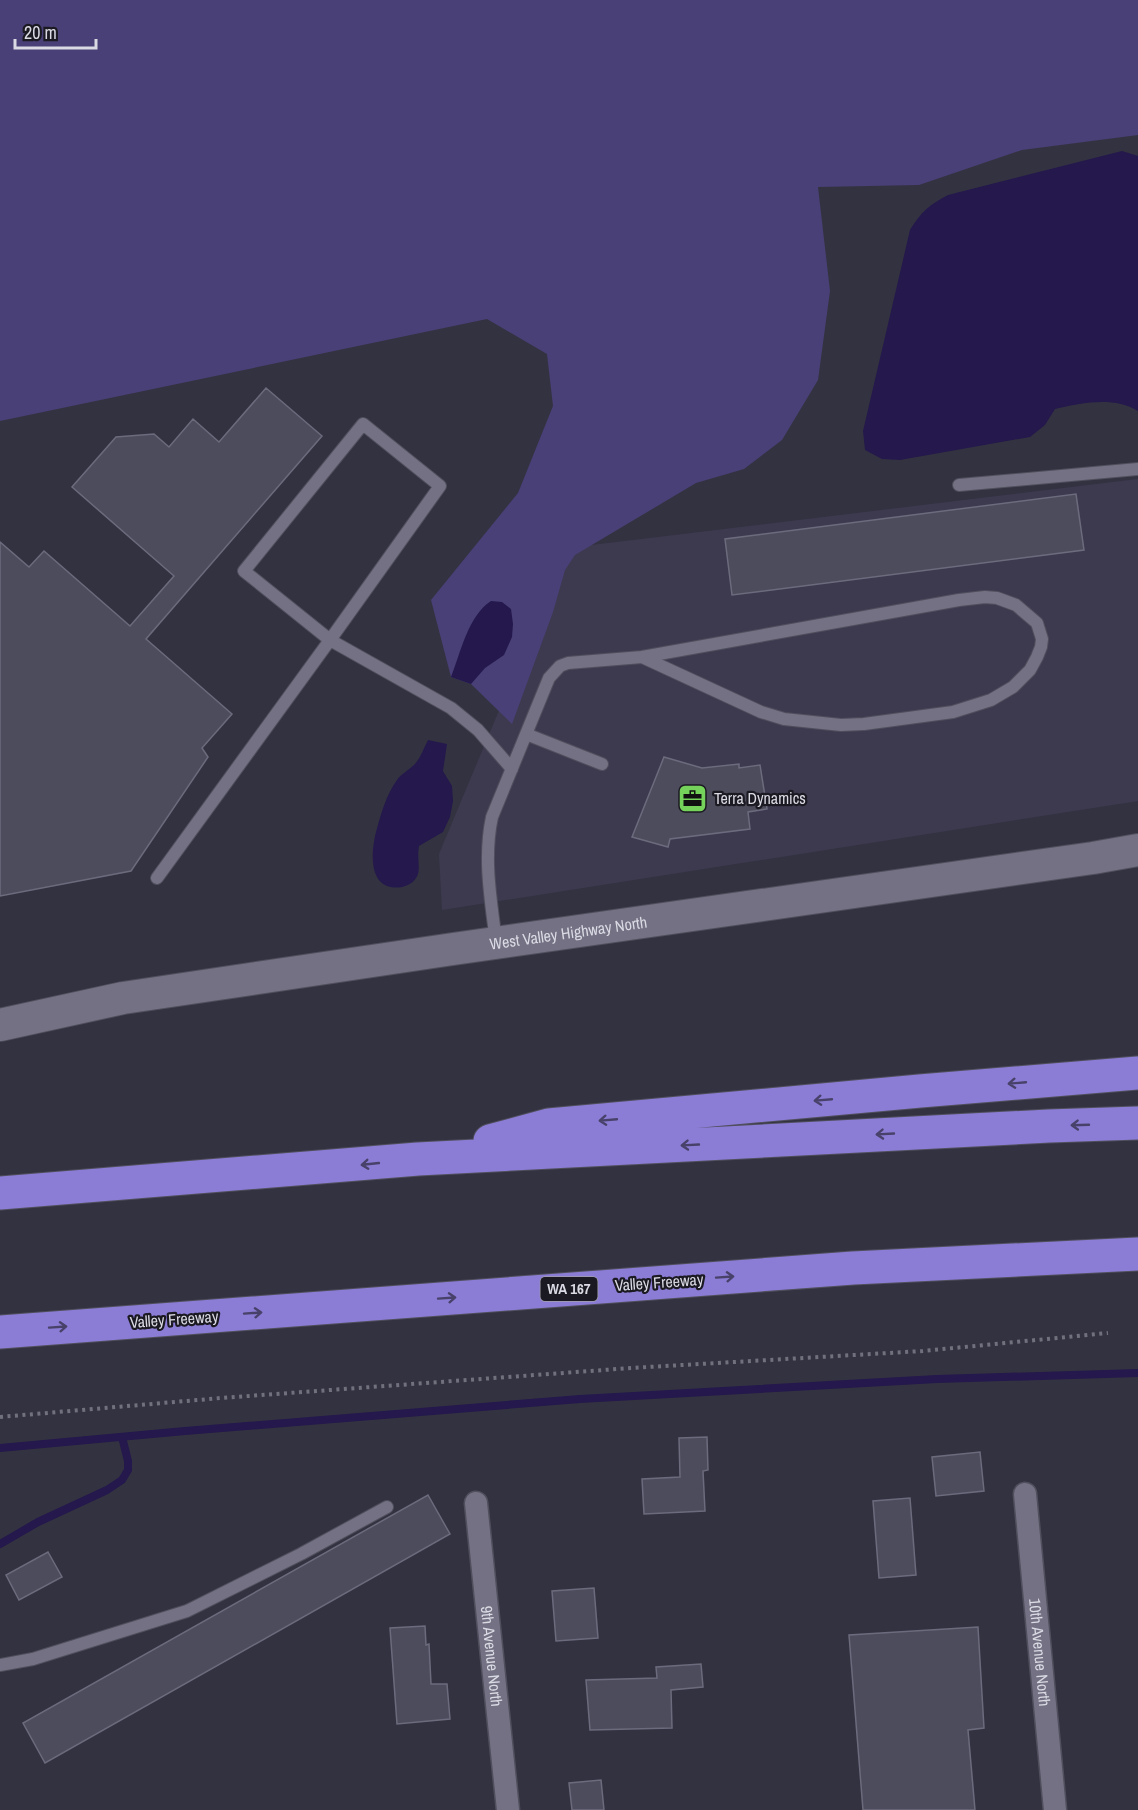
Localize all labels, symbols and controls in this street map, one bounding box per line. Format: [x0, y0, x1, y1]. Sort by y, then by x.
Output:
scale bar [15, 12, 96, 50]
text: 20 m [24, 20, 57, 45]
office icon: Terra Dynamics [677, 782, 709, 814]
place label: Terra Dynamics [714, 787, 806, 809]
street label: West Valley Highway North [488, 911, 648, 955]
one-way arrow [1007, 1078, 1027, 1089]
one-way arrow [813, 1095, 833, 1106]
one-way arrow [598, 1115, 618, 1126]
one-way arrow [1070, 1119, 1090, 1130]
one-way arrow [875, 1129, 895, 1140]
one-way arrow [681, 1139, 701, 1150]
one-way arrow [360, 1159, 380, 1170]
street label: Valley Freeway [614, 1268, 704, 1296]
one-way arrow [715, 1272, 735, 1283]
road number: WA 167 [540, 1277, 598, 1301]
one-way arrow [437, 1292, 457, 1303]
street label: Valley Freeway [129, 1305, 219, 1333]
one-way arrow [242, 1307, 262, 1318]
one-way arrow [48, 1322, 68, 1333]
street label: 10th Avenue North [1024, 1597, 1056, 1707]
street label: 9th Avenue North [476, 1605, 508, 1708]

